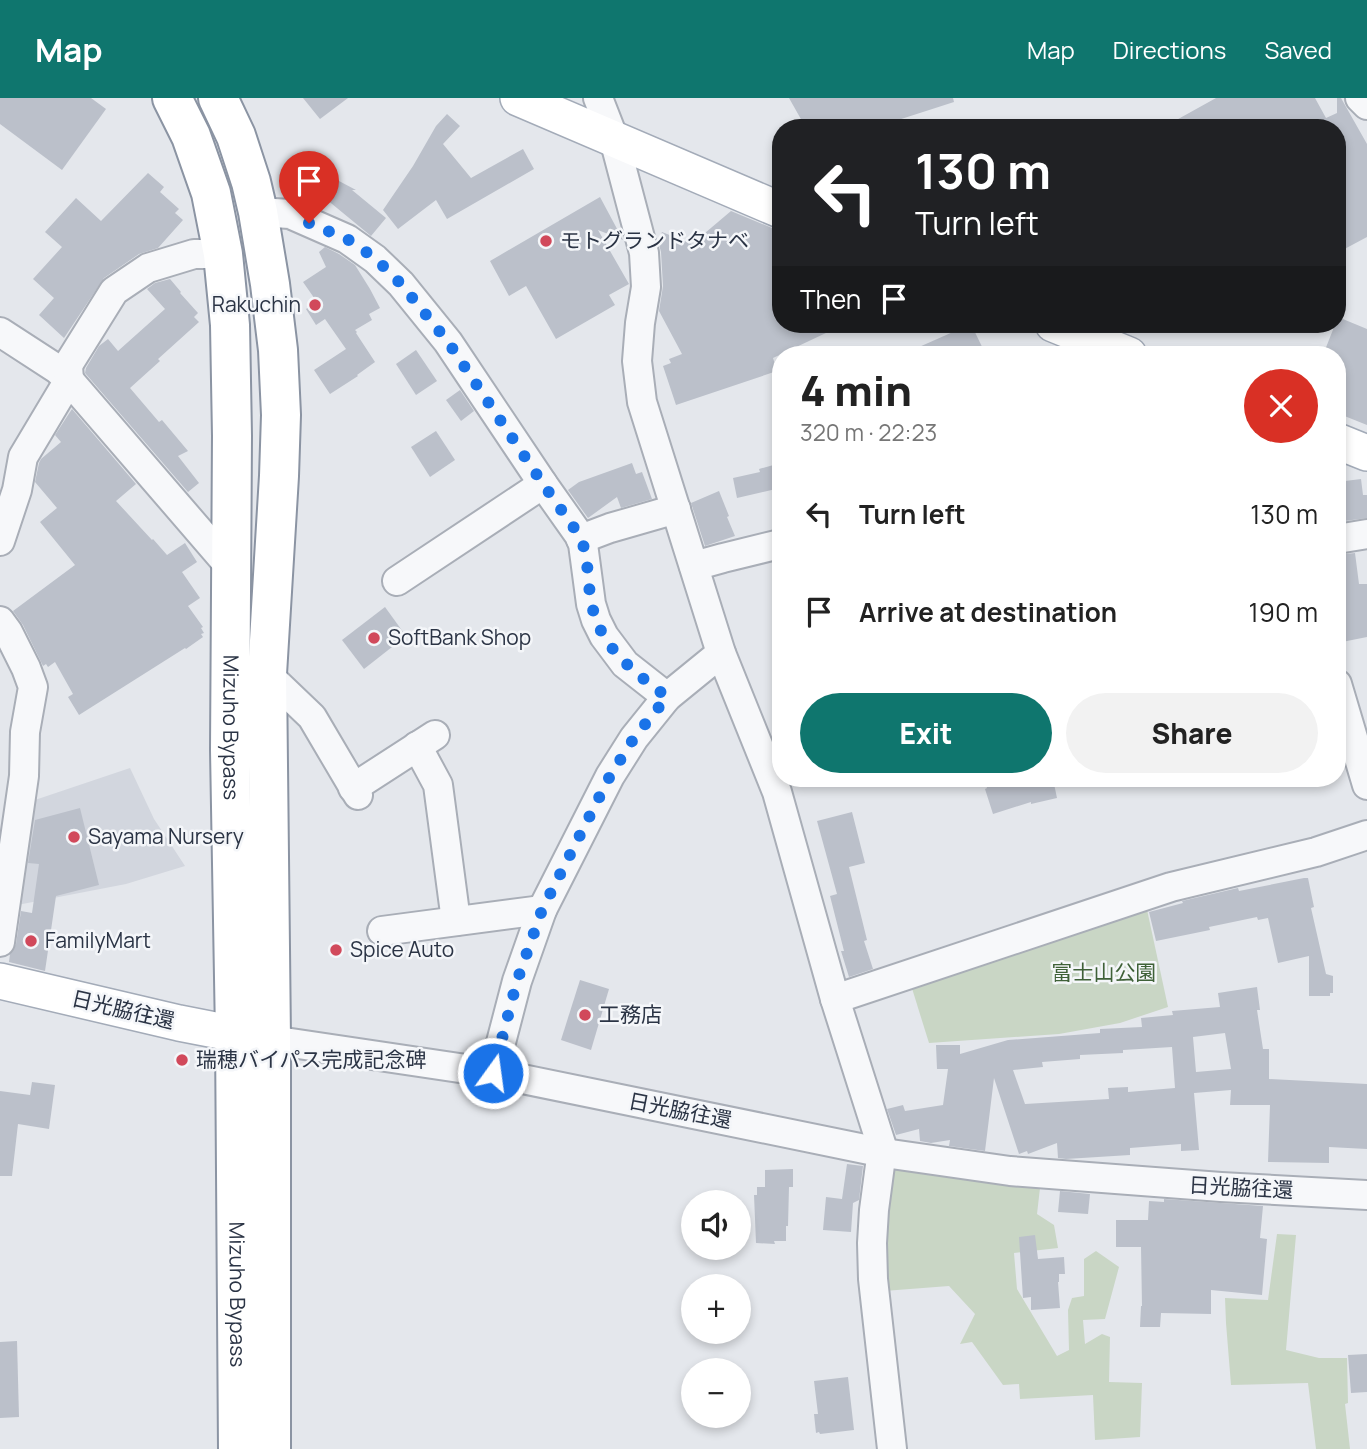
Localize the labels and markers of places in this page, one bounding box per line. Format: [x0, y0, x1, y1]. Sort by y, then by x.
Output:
pin [279, 151, 339, 223]
place label: モトグランドタナベ [560, 226, 749, 254]
marker: モトグランドタナベ [538, 233, 554, 249]
place label: Rakuchin [212, 290, 301, 318]
marker: Rakuchin [307, 297, 323, 313]
place label: SoftBank Shop [388, 623, 531, 651]
marker: SoftBank Shop [366, 630, 382, 646]
place label: Sayama Nursery [88, 822, 244, 850]
marker: Sayama Nursery [66, 829, 82, 845]
place label: FamilyMart [45, 926, 151, 954]
marker: FamilyMart [23, 933, 39, 949]
place label: Spice Auto [350, 935, 454, 963]
marker: Spice Auto [328, 942, 344, 958]
place label: 工務店 [599, 1000, 662, 1028]
marker: 工務店 [577, 1007, 593, 1023]
place label: 瑞穂バイパス完成記念碑 [196, 1045, 427, 1073]
marker: 瑞穂バイパス完成記念碑 [174, 1052, 190, 1068]

